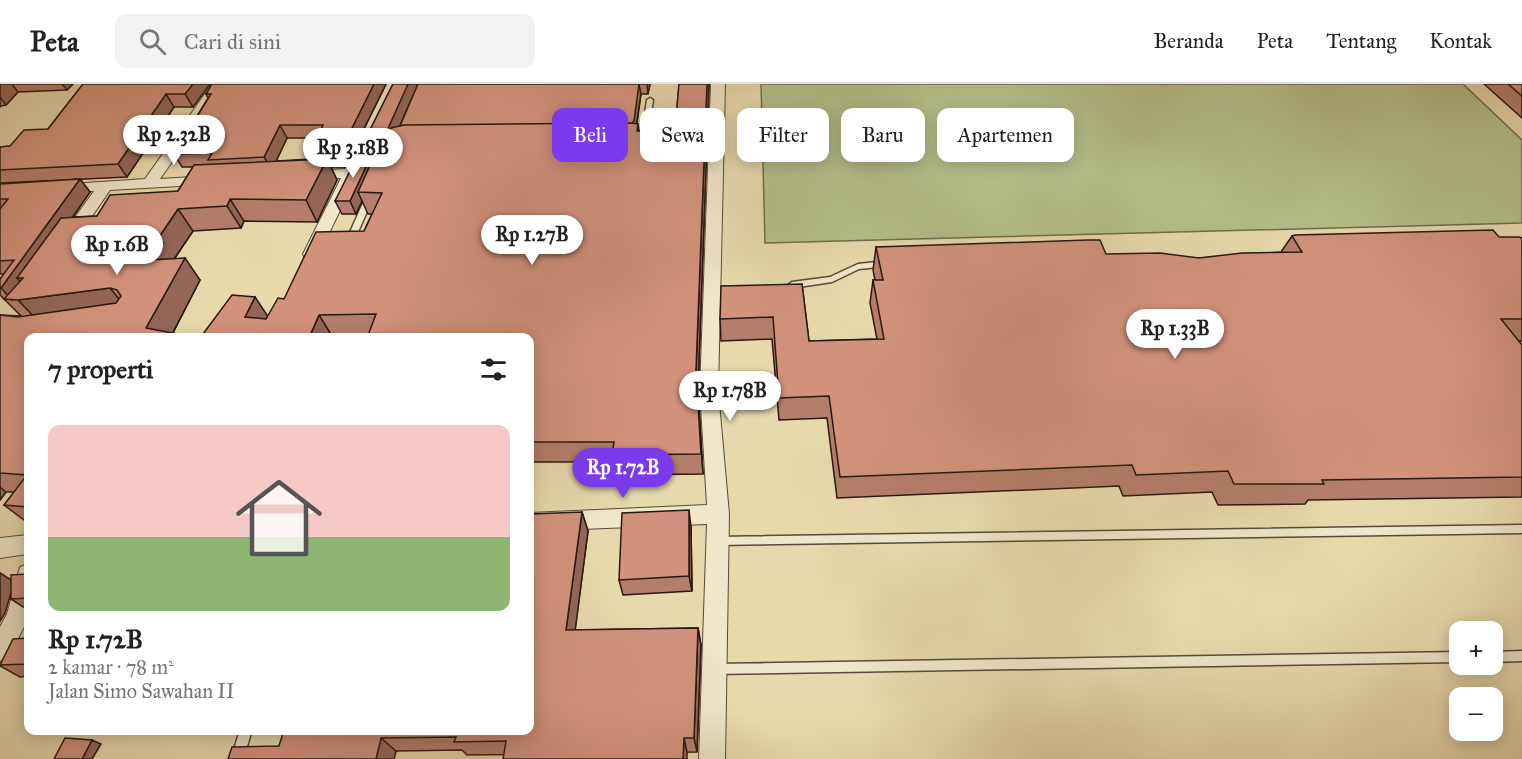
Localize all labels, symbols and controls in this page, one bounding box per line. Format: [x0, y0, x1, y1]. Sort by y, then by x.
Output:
search box [115, 14, 535, 68]
text: Peta [30, 24, 79, 59]
icon: search [136, 25, 169, 58]
text: Cari di sini [184, 28, 281, 55]
text: Beranda [1153, 28, 1224, 54]
text: Peta [1257, 28, 1293, 54]
text: Tentang [1326, 28, 1396, 54]
text: Kontak [1429, 28, 1492, 54]
chip: Beli [552, 108, 628, 162]
chip: Sewa [640, 108, 725, 162]
chip: Filter [737, 108, 829, 162]
chip: Baru [841, 108, 925, 162]
chip: Apartemen [937, 108, 1074, 162]
pin: Rp 2.32B [112, 115, 236, 166]
text: Rp 2.32B [137, 122, 211, 146]
pin: Rp 3.18B [291, 128, 415, 179]
text: Rp 3.18B [317, 135, 389, 159]
pin: Rp 1.27B [470, 215, 594, 266]
text: Rp 1.27B [495, 222, 569, 246]
pin: Rp 1.6B [62, 225, 172, 276]
text: Rp 1.6B [85, 232, 149, 256]
pin: Rp 1.33B [1113, 309, 1237, 360]
text: Rp 1.33B [1140, 316, 1210, 340]
text: 7 properti [48, 353, 153, 385]
icon: filters [477, 353, 510, 386]
pin: Rp 1.78B [668, 371, 792, 422]
text: Rp 1.78B [693, 378, 767, 402]
pin: Rp 1.72B [561, 448, 685, 499]
text: Rp 1.72B [586, 455, 660, 479]
icon: home [225, 464, 333, 572]
map controls [1449, 621, 1503, 741]
button: + [1449, 621, 1503, 675]
text: Rp 1.72B [48, 623, 143, 655]
text: 2 kamar · 78 m² [48, 655, 174, 679]
text: Jalan Simo Sawahan II [48, 679, 234, 703]
button: − [1449, 687, 1503, 741]

